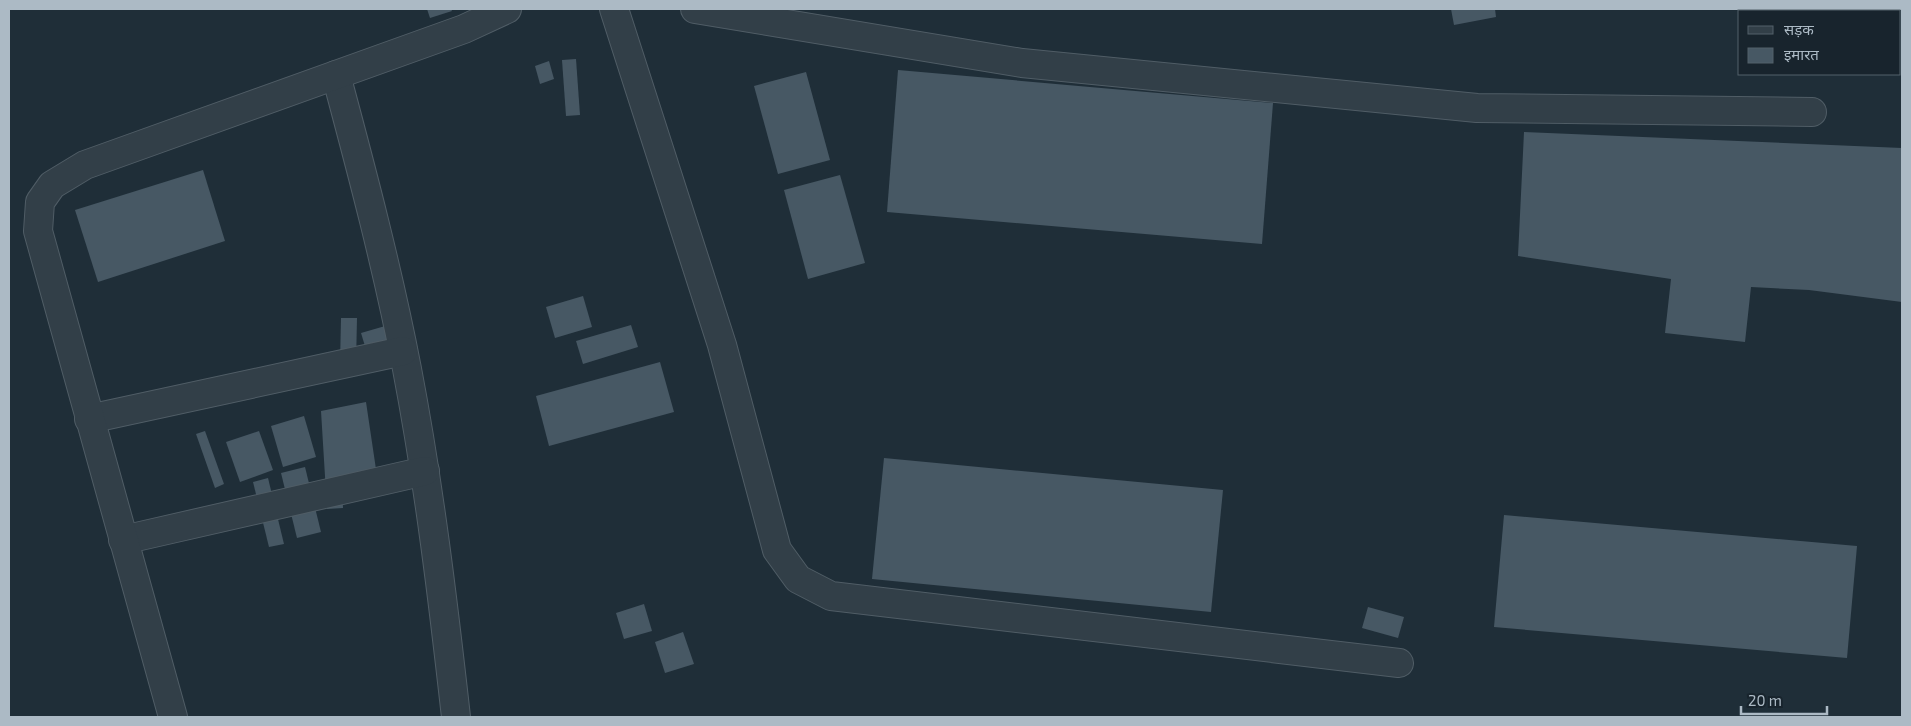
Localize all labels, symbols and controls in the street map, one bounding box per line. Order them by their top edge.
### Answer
legend [1738,10,1901,75]
text: सड़क [1784,20,1814,38]
text: इमारत [1784,45,1819,63]
scale bar [1741,684,1827,716]
text: 20 m [1748,691,1782,709]

